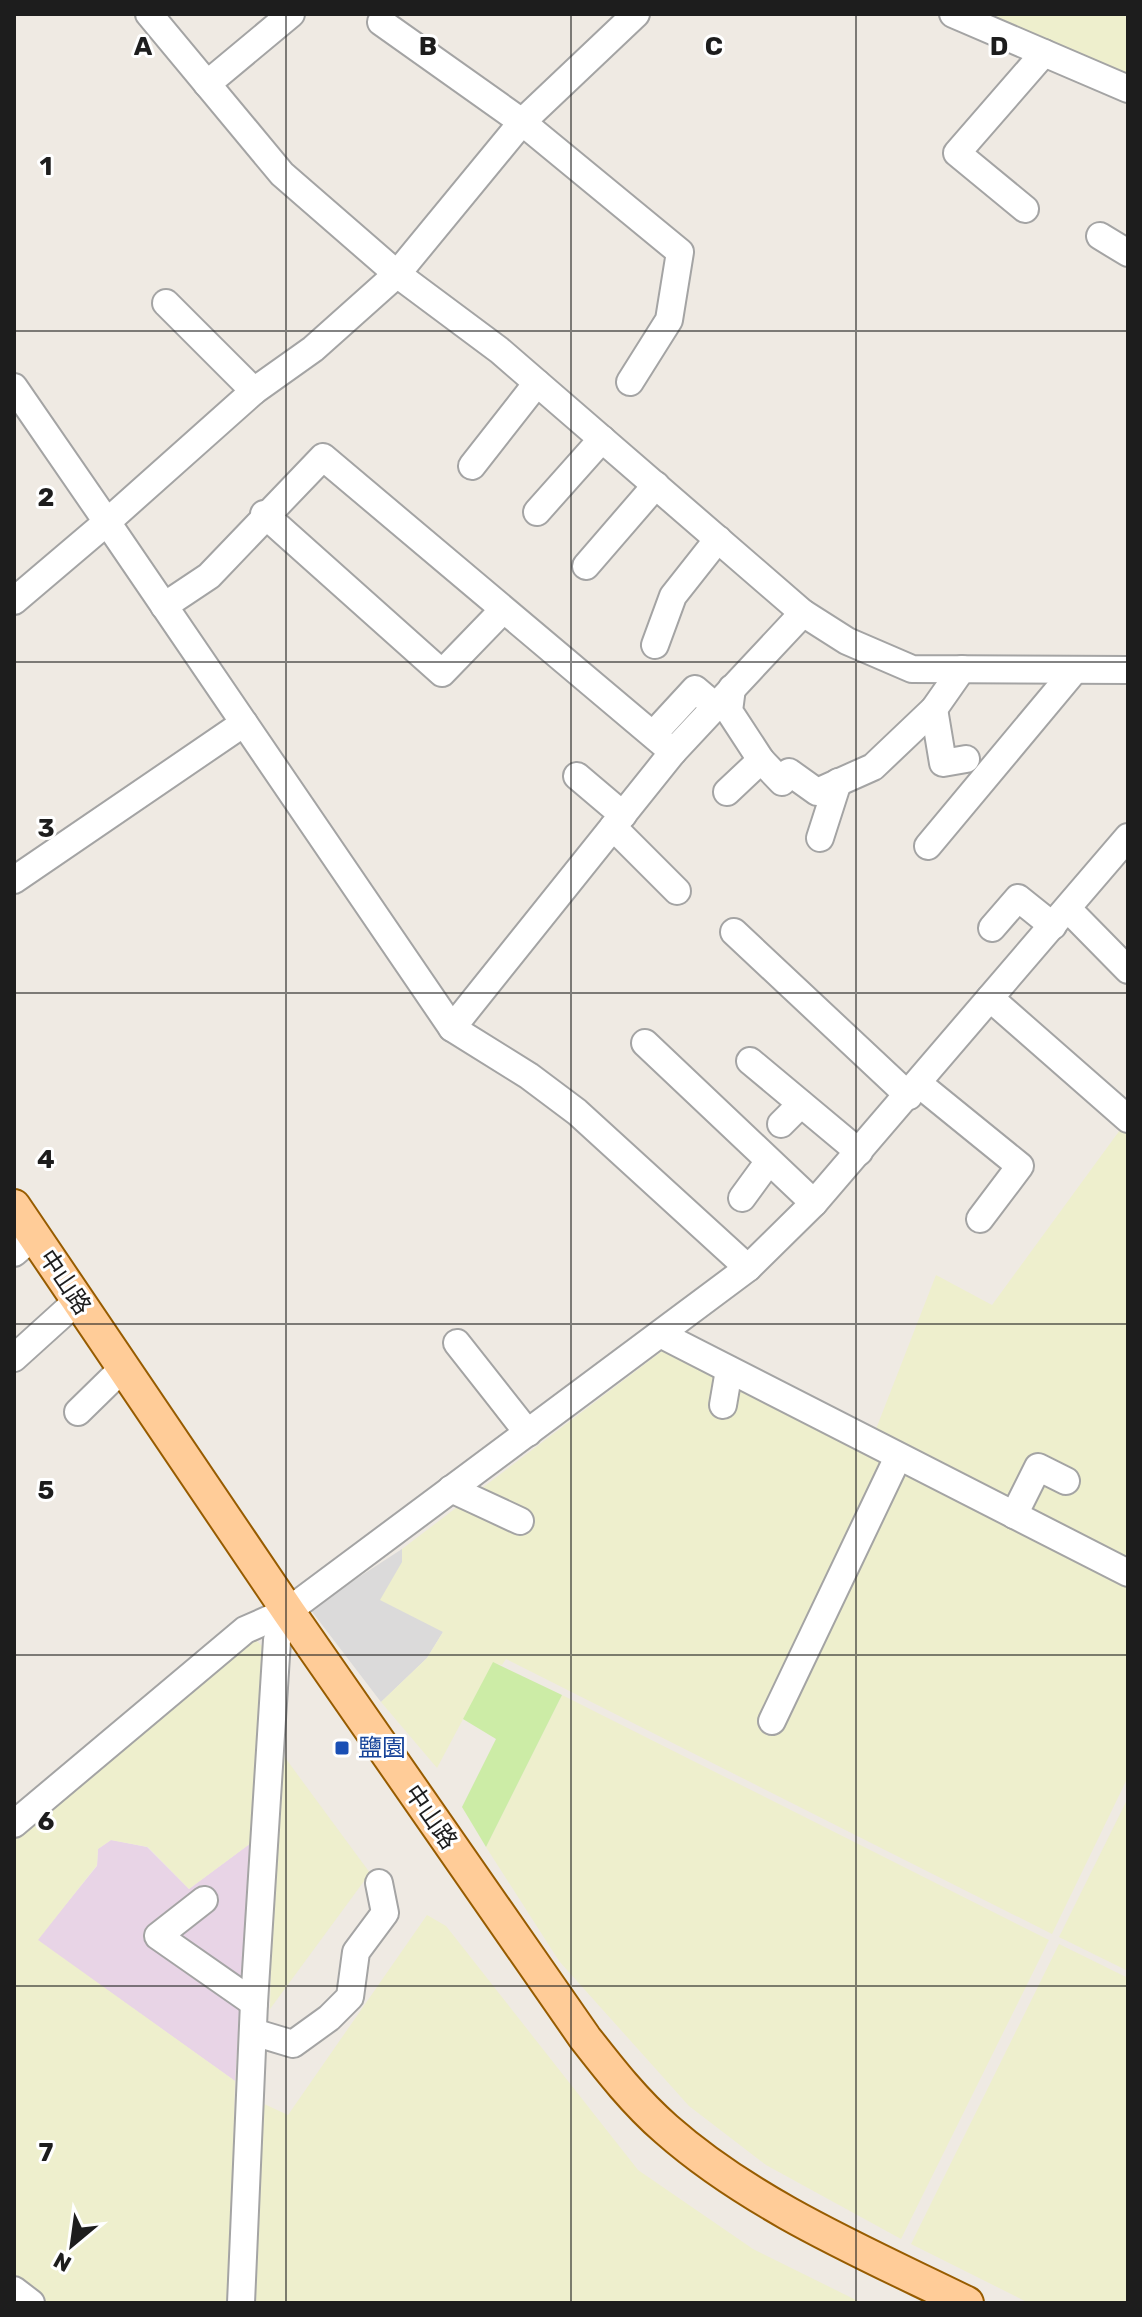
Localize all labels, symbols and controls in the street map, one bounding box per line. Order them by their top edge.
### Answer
text: A [134,31,153,62]
text: B [419,31,437,62]
text: C [705,31,723,62]
text: D [990,31,1008,62]
text: 1 [40,151,52,182]
text: 2 [38,482,54,513]
text: 3 [37,813,55,844]
text: 4 [37,1144,55,1175]
street label: 中山路 [33,1244,97,1320]
text: 5 [38,1475,54,1506]
place label: 鹽園 [358,1734,406,1762]
marker: 鹽園 [333,1739,351,1757]
street label: 中山路 [399,1779,463,1855]
text: 6 [38,1806,55,1837]
text: 7 [39,2137,54,2168]
north arrow [32,2205,112,2285]
text: N [49,2246,76,2278]

